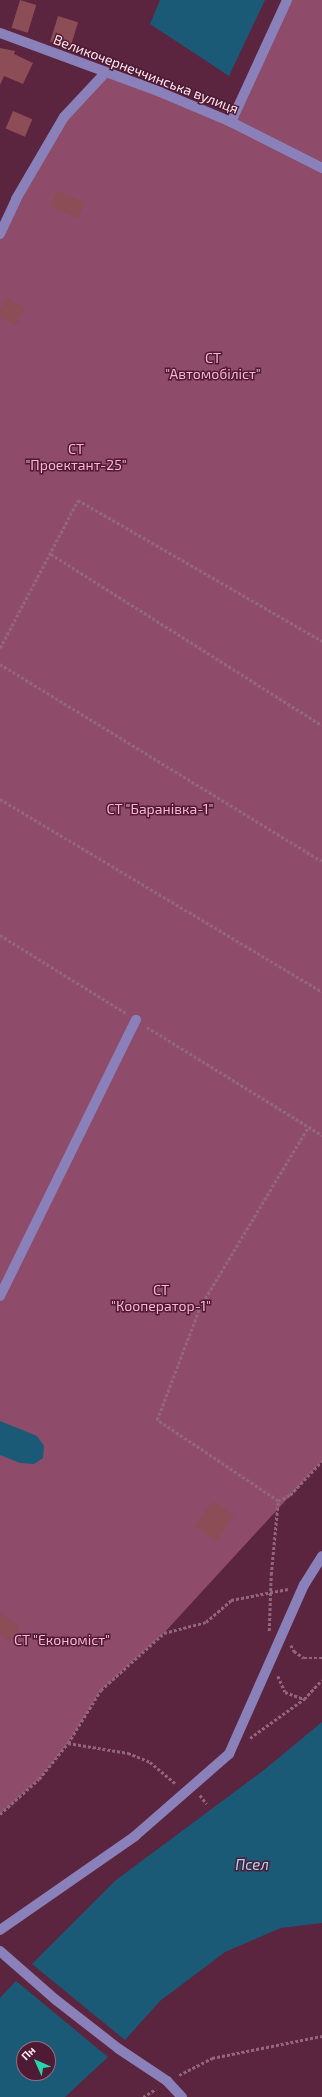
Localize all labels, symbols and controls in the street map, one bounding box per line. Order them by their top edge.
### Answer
street label: Великочернеччинська вулиця [51,31,241,117]
park label: СТ "Автомобіліст" [165,350,261,382]
park label: СТ "Проектант-25" [25,441,127,474]
park label: СТ "Баранівка-1" [106,801,214,817]
park label: СТ "Кооператор-1" [111,1282,211,1314]
park label: СТ "Економіст" [14,1632,110,1648]
water label: Псел [235,1856,269,1874]
north arrow [16,2041,56,2081]
text: Пн [18,2043,38,2063]

